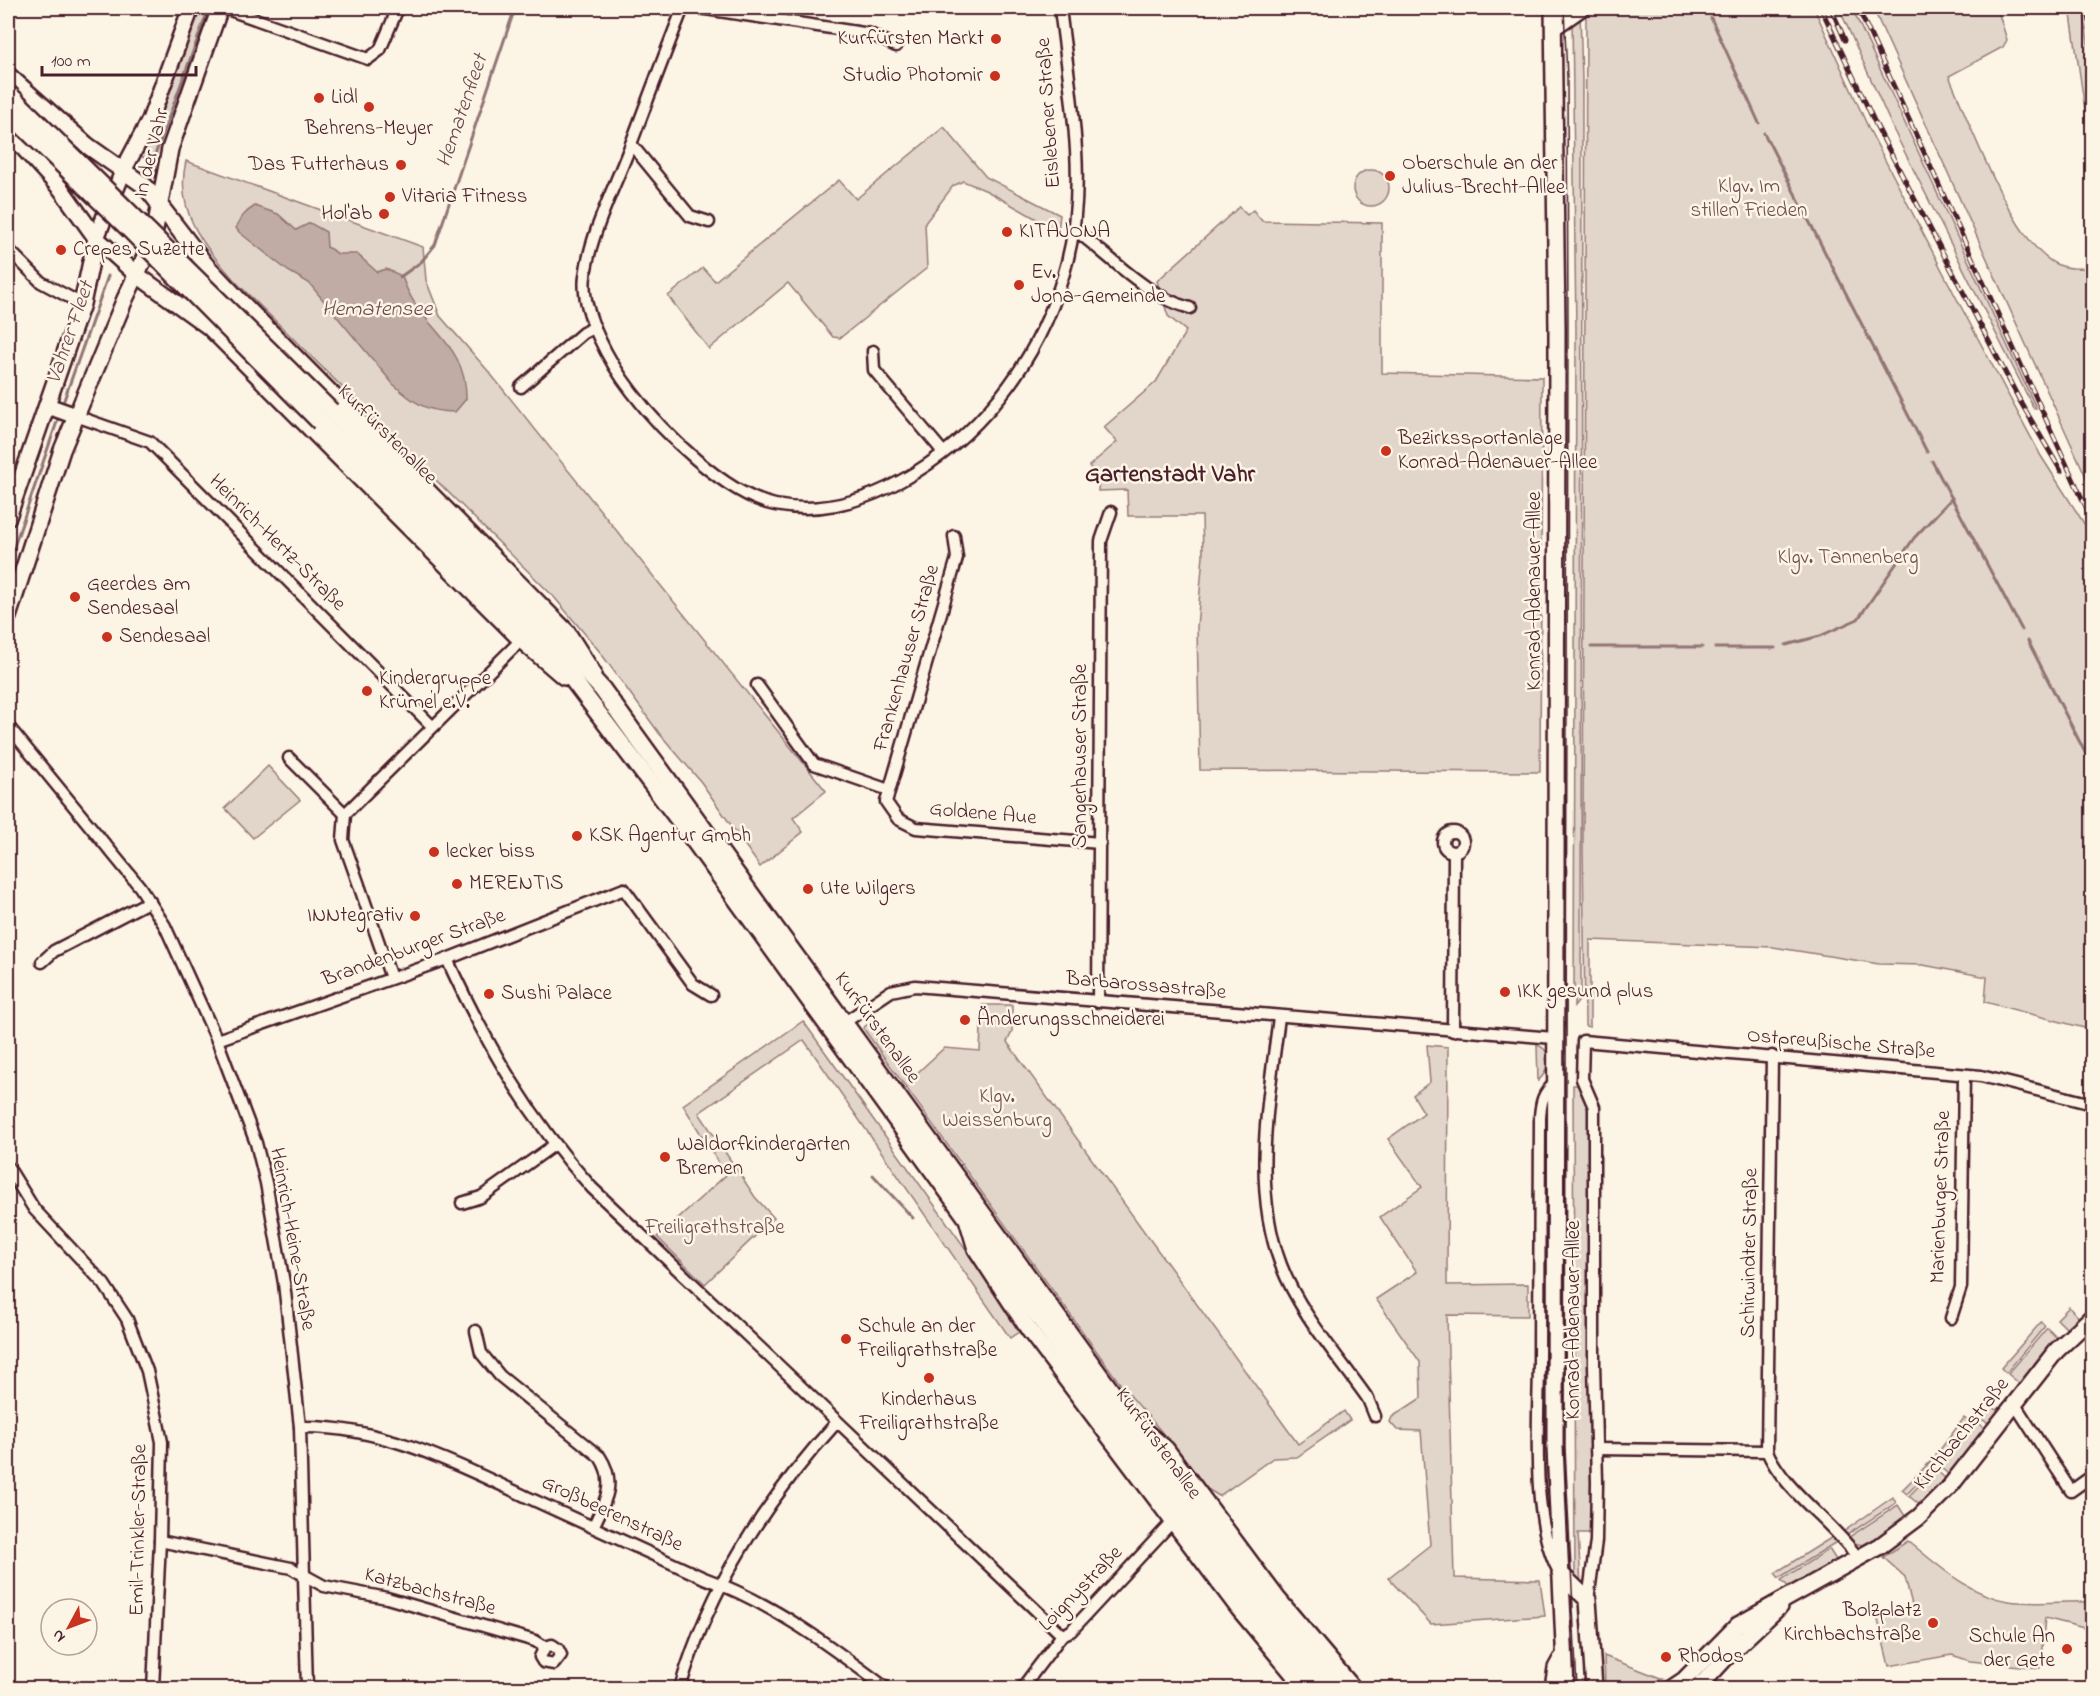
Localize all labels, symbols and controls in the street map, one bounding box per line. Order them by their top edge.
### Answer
place label: Kurfürsten Markt [838,24,984,54]
marker: Kurfürsten Markt [989,32,1003,46]
street label: Eislebener Straße [1029,36,1069,189]
scale bar [42,39,196,77]
water label: Hematenfleet [429,48,498,172]
text: 100 m [51,49,91,75]
place label: Studio Photomir [842,61,983,91]
marker: Studio Photomir [988,69,1002,83]
place label: Lidl [331,83,358,113]
marker: Lidl [312,91,326,105]
marker: Behrens-Meyer [362,100,376,114]
street label: In der Vahr [126,105,178,201]
place label: Behrens-Meyer [304,114,434,146]
place label: Oberschule an der Julius-Brecht-Allee [1402,149,1566,203]
place label: Das Futterhaus [247,150,389,180]
marker: Das Futterhaus [394,158,408,172]
marker: Oberschule an der Julius-Brecht-Allee [1383,169,1397,183]
park label: Klgv. Im stillen Frieden [1691,172,1807,226]
place label: Vitaria Fitness [401,182,528,212]
marker: Vitaria Fitness [383,190,397,204]
place label: Hol'ab [321,199,372,229]
marker: Hol'ab [377,207,391,221]
place label: KITAJONA [1019,217,1110,247]
marker: KITAJONA [1000,225,1014,239]
place label: Crepes Suzette [73,235,205,265]
marker: Crepes Suzette [54,243,68,257]
place label: Ev. Jona-Gemeinde [1031,258,1166,312]
water label: Vahrer Fleet [38,275,104,389]
marker: Ev. Jona-Gemeinde [1012,278,1026,292]
water label: Hematensee [322,294,433,326]
street label: Kurfürstenallee [330,378,445,493]
place label: Bezirkssportanlage Konrad-Adenauer-Allee [1397,424,1598,478]
marker: Bezirkssportanlage Konrad-Adenauer-Allee [1379,444,1393,458]
district label: Gartenstadt Vahr [1085,458,1256,493]
street label: Heinrich-Hertz-Straße [201,467,353,619]
street label: Konrad-Adenauer-Allee [1520,491,1550,691]
park label: Klgv. Tannenberg [1777,543,1919,575]
street label: Frankenhauser Straße [866,561,948,756]
place label: Geerdes am Sendesaal [87,570,190,624]
marker: Geerdes am Sendesaal [68,590,82,604]
place label: Sendesaal [119,622,210,652]
marker: Sendesaal [100,630,114,644]
street label: Sangerhauser Straße [1066,663,1098,848]
place label: Kindergruppe Krümel e.V. [379,664,492,718]
marker: Kindergruppe Krümel e.V. [360,684,374,698]
street label: Goldene Aue [928,794,1038,834]
place label: KSK Agentur Gmbh [589,821,751,853]
marker: KSK Agentur Gmbh [570,829,584,843]
place label: lecker biss [446,837,535,867]
marker: lecker biss [427,845,441,859]
place label: MERENTIS [469,869,563,899]
place label: Ute Wilgers [820,874,916,906]
marker: MERENTIS [450,877,464,891]
marker: Ute Wilgers [801,882,815,896]
place label: INNtegrativ [307,901,404,933]
street label: Brandenburger Straße [317,901,511,997]
marker: INNtegrativ [408,909,422,923]
street label: Barbarossastraße [1064,964,1228,1008]
street label: Kurfürstenallee [826,966,928,1091]
place label: IKK gesund plus [1517,977,1653,1009]
place label: Sushi Palace [501,979,613,1009]
marker: IKK gesund plus [1498,985,1512,999]
marker: Sushi Palace [482,987,496,1001]
place label: Änderungsschneiderei [977,1005,1165,1037]
marker: Änderungsschneiderei [958,1013,972,1027]
street label: Ostpreußische Straße [1746,1021,1937,1067]
park label: Klgv. Weissenburg [942,1082,1052,1138]
street label: Marienburger Straße [1923,1109,1961,1284]
place label: Waldorfkindergarten Bremen [676,1130,850,1184]
street label: Heinrich-Heine-Straße [261,1145,323,1333]
marker: Waldorfkindergarten Bremen [658,1150,672,1164]
street label: Schirwindter Straße [1734,1167,1766,1338]
park label: Freiligrathstraße [644,1213,785,1245]
street label: Konrad-Adenauer-Allee [1559,1220,1589,1420]
place label: Schule an der Freiligrathstraße [857,1312,998,1368]
marker: Schule an der Freiligrathstraße [839,1332,853,1346]
marker: Kinderhaus Freiligrathstraße [922,1371,936,1385]
street label: Kirchbachstraße [1907,1371,2017,1497]
street label: Kurfürstenallee [1107,1382,1209,1507]
place label: Kinderhaus Freiligrathstraße [858,1385,999,1441]
street label: Emil-Trinkler-Straße [122,1443,156,1616]
street label: Großbeerenstraße [536,1468,688,1560]
street label: Loignystraße [1032,1539,1132,1640]
street label: Katzbachstraße [361,1560,500,1624]
place label: Bolzplatz Kirchbachstraße [1784,1596,1922,1650]
north arrow [39,1597,99,1657]
marker: Bolzplatz Kirchbachstraße [1926,1616,1940,1630]
place label: Schule An der Gete [1969,1622,2056,1676]
text: N [46,1623,72,1647]
place label: Rhodos [1678,1642,1744,1672]
marker: Schule An der Gete [2060,1642,2074,1656]
marker: Rhodos [1659,1650,1673,1664]

